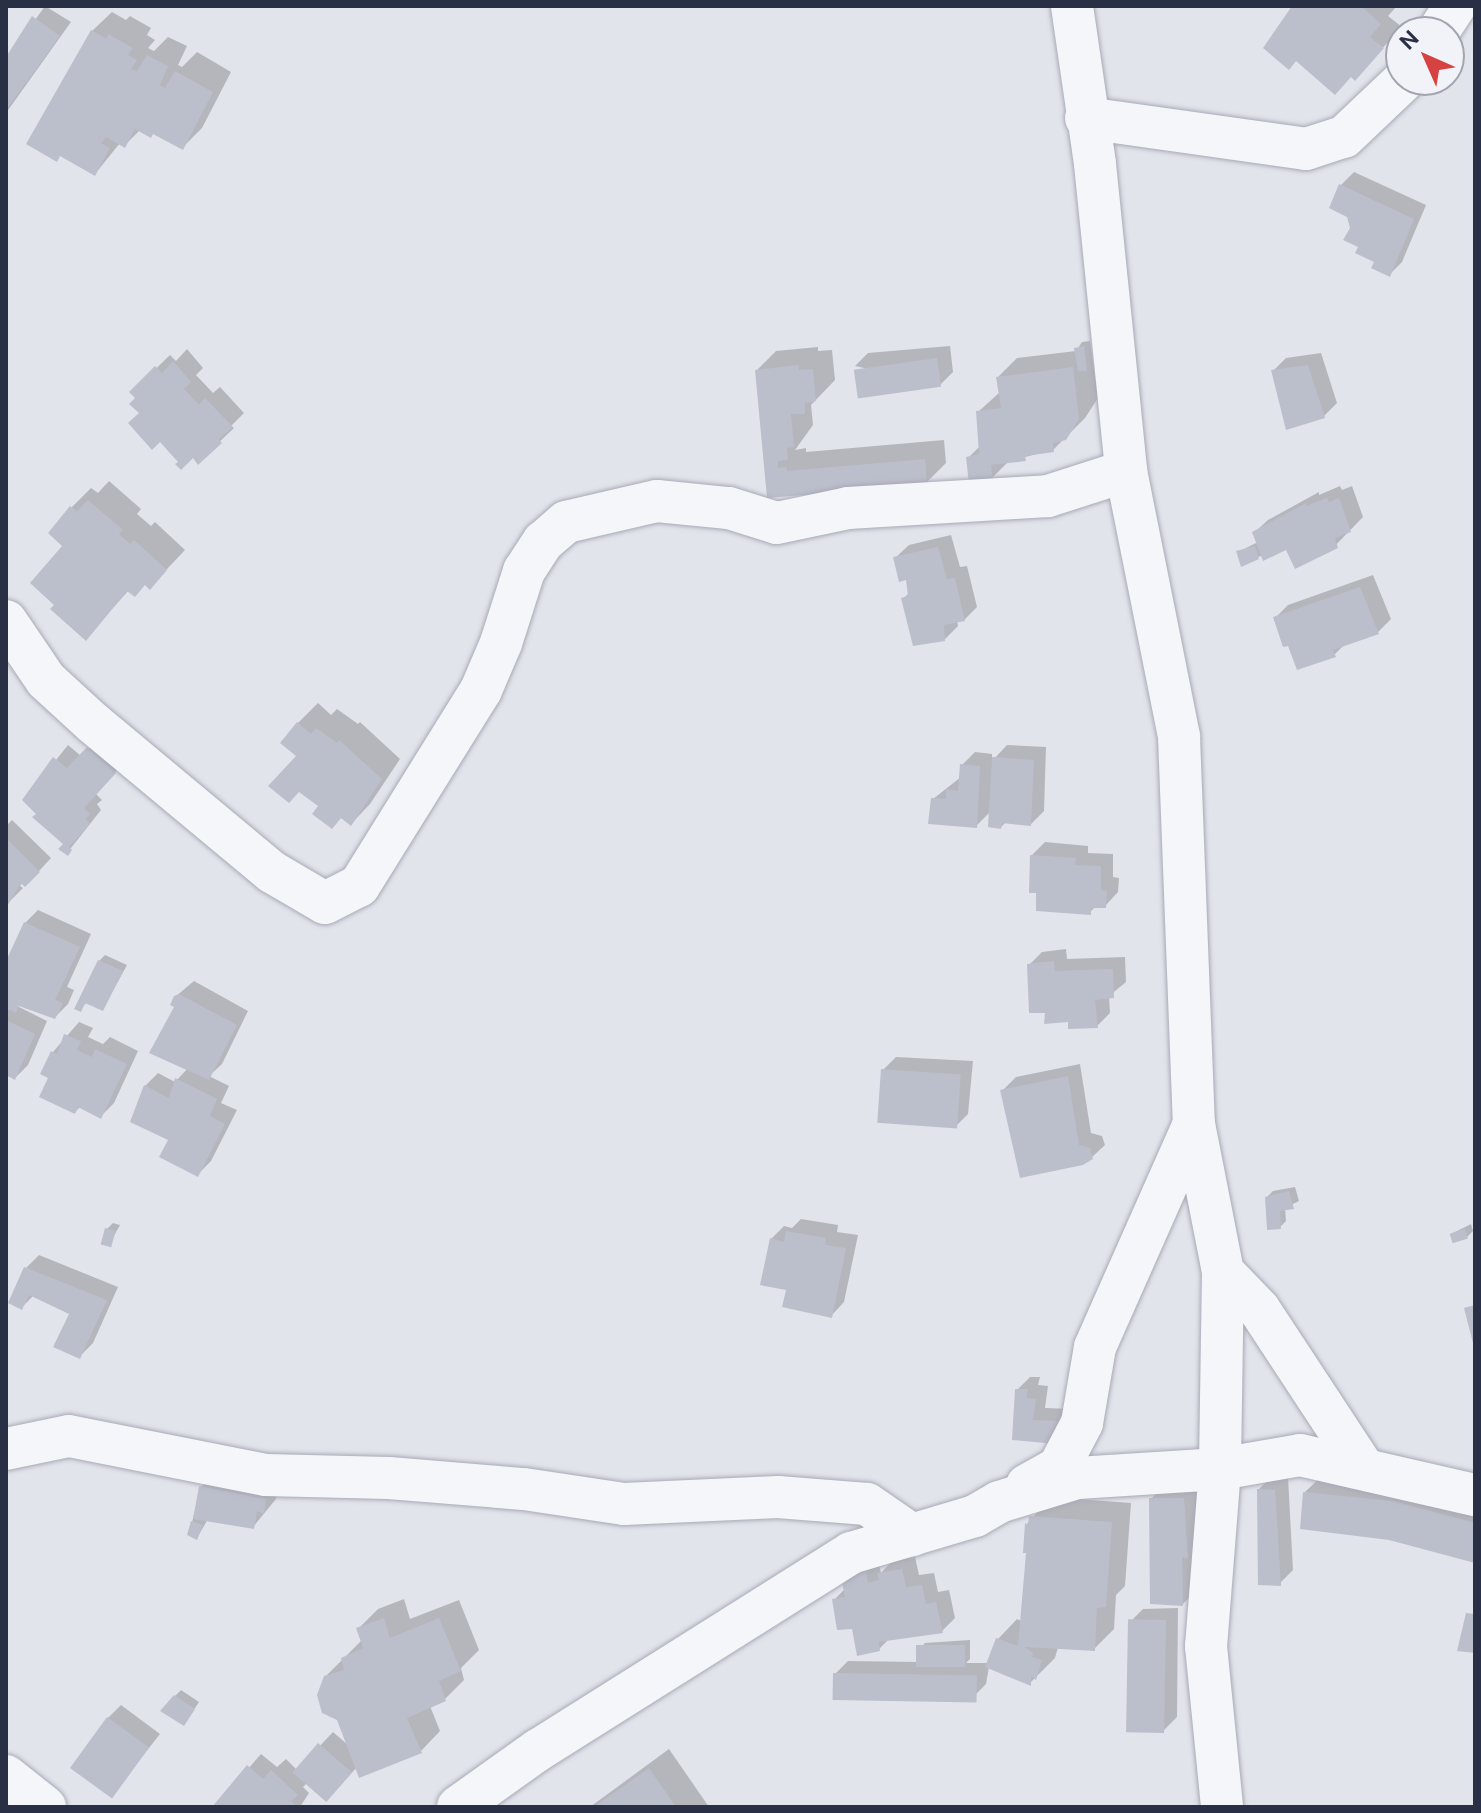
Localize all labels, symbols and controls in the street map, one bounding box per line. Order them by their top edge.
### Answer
north arrow [1385,16,1465,96]
text: N [1393,24,1425,56]

